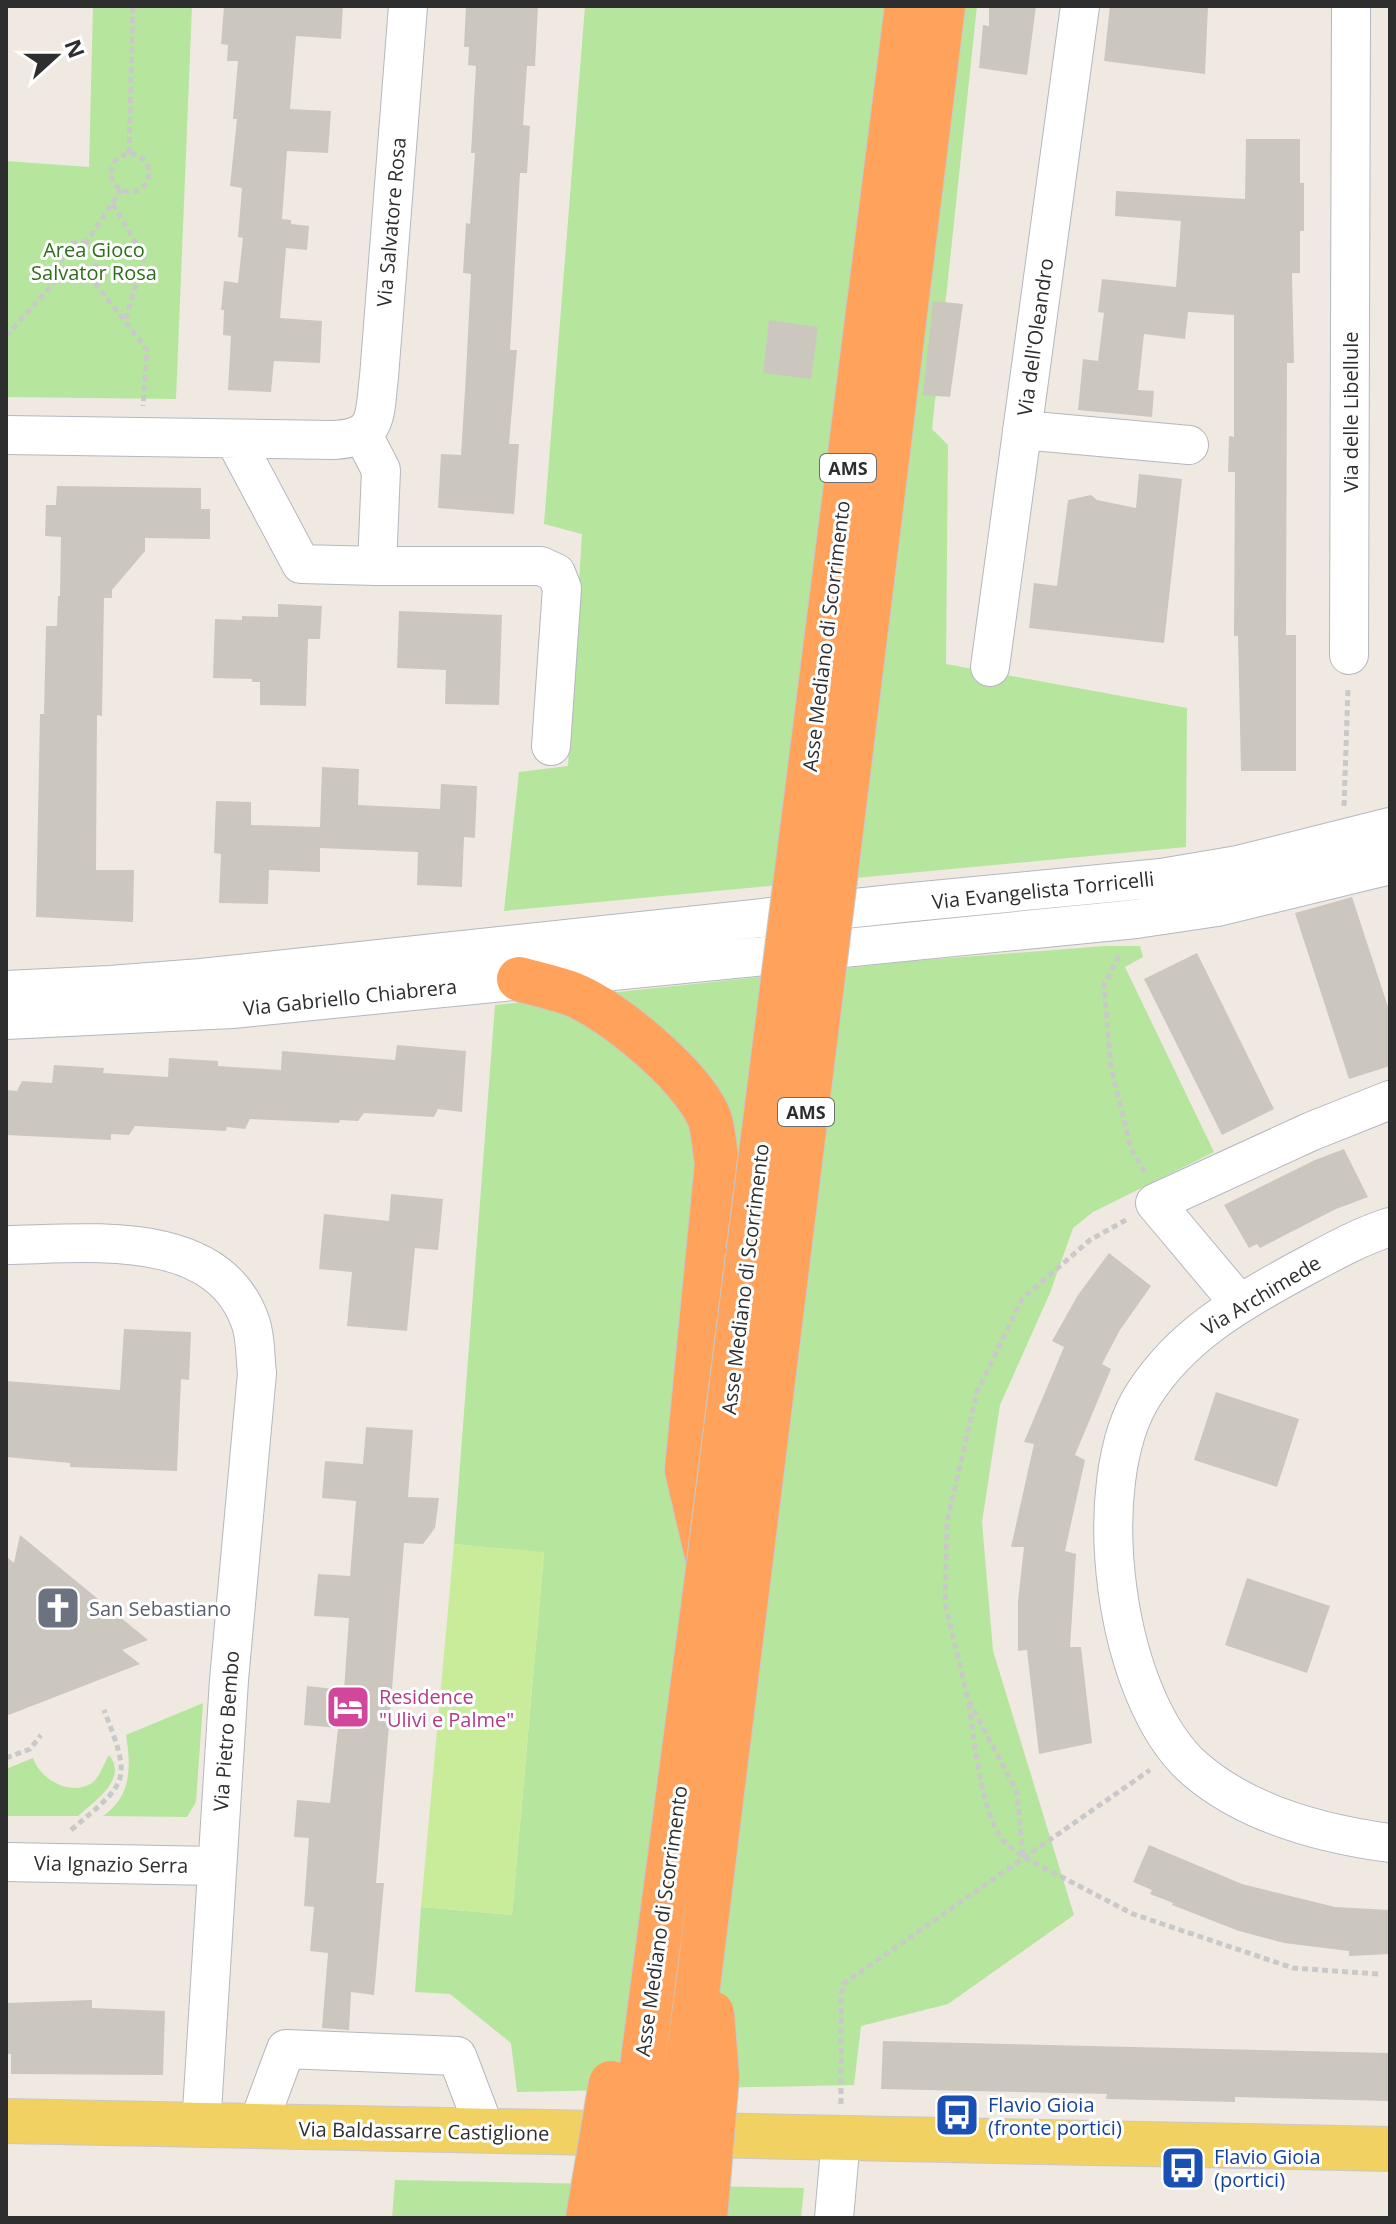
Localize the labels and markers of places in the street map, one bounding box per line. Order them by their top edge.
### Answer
church icon: San Sebastiano [34,1584,82,1632]
place label: San Sebastiano [89,1595,231,1622]
hotel icon: Residence "Ulivi e Palme" [324,1683,372,1731]
place label: Residence "Ulivi e Palme" [379,1683,514,1733]
bus stop icon: Flavio Gioia (fronte portici) [933,2091,981,2139]
place label: Flavio Gioia (fronte portici) [988,2091,1122,2141]
place label: Flavio Gioia (portici) [1214,2143,1321,2193]
bus stop icon: Flavio Gioia (portici) [1159,2144,1207,2192]

